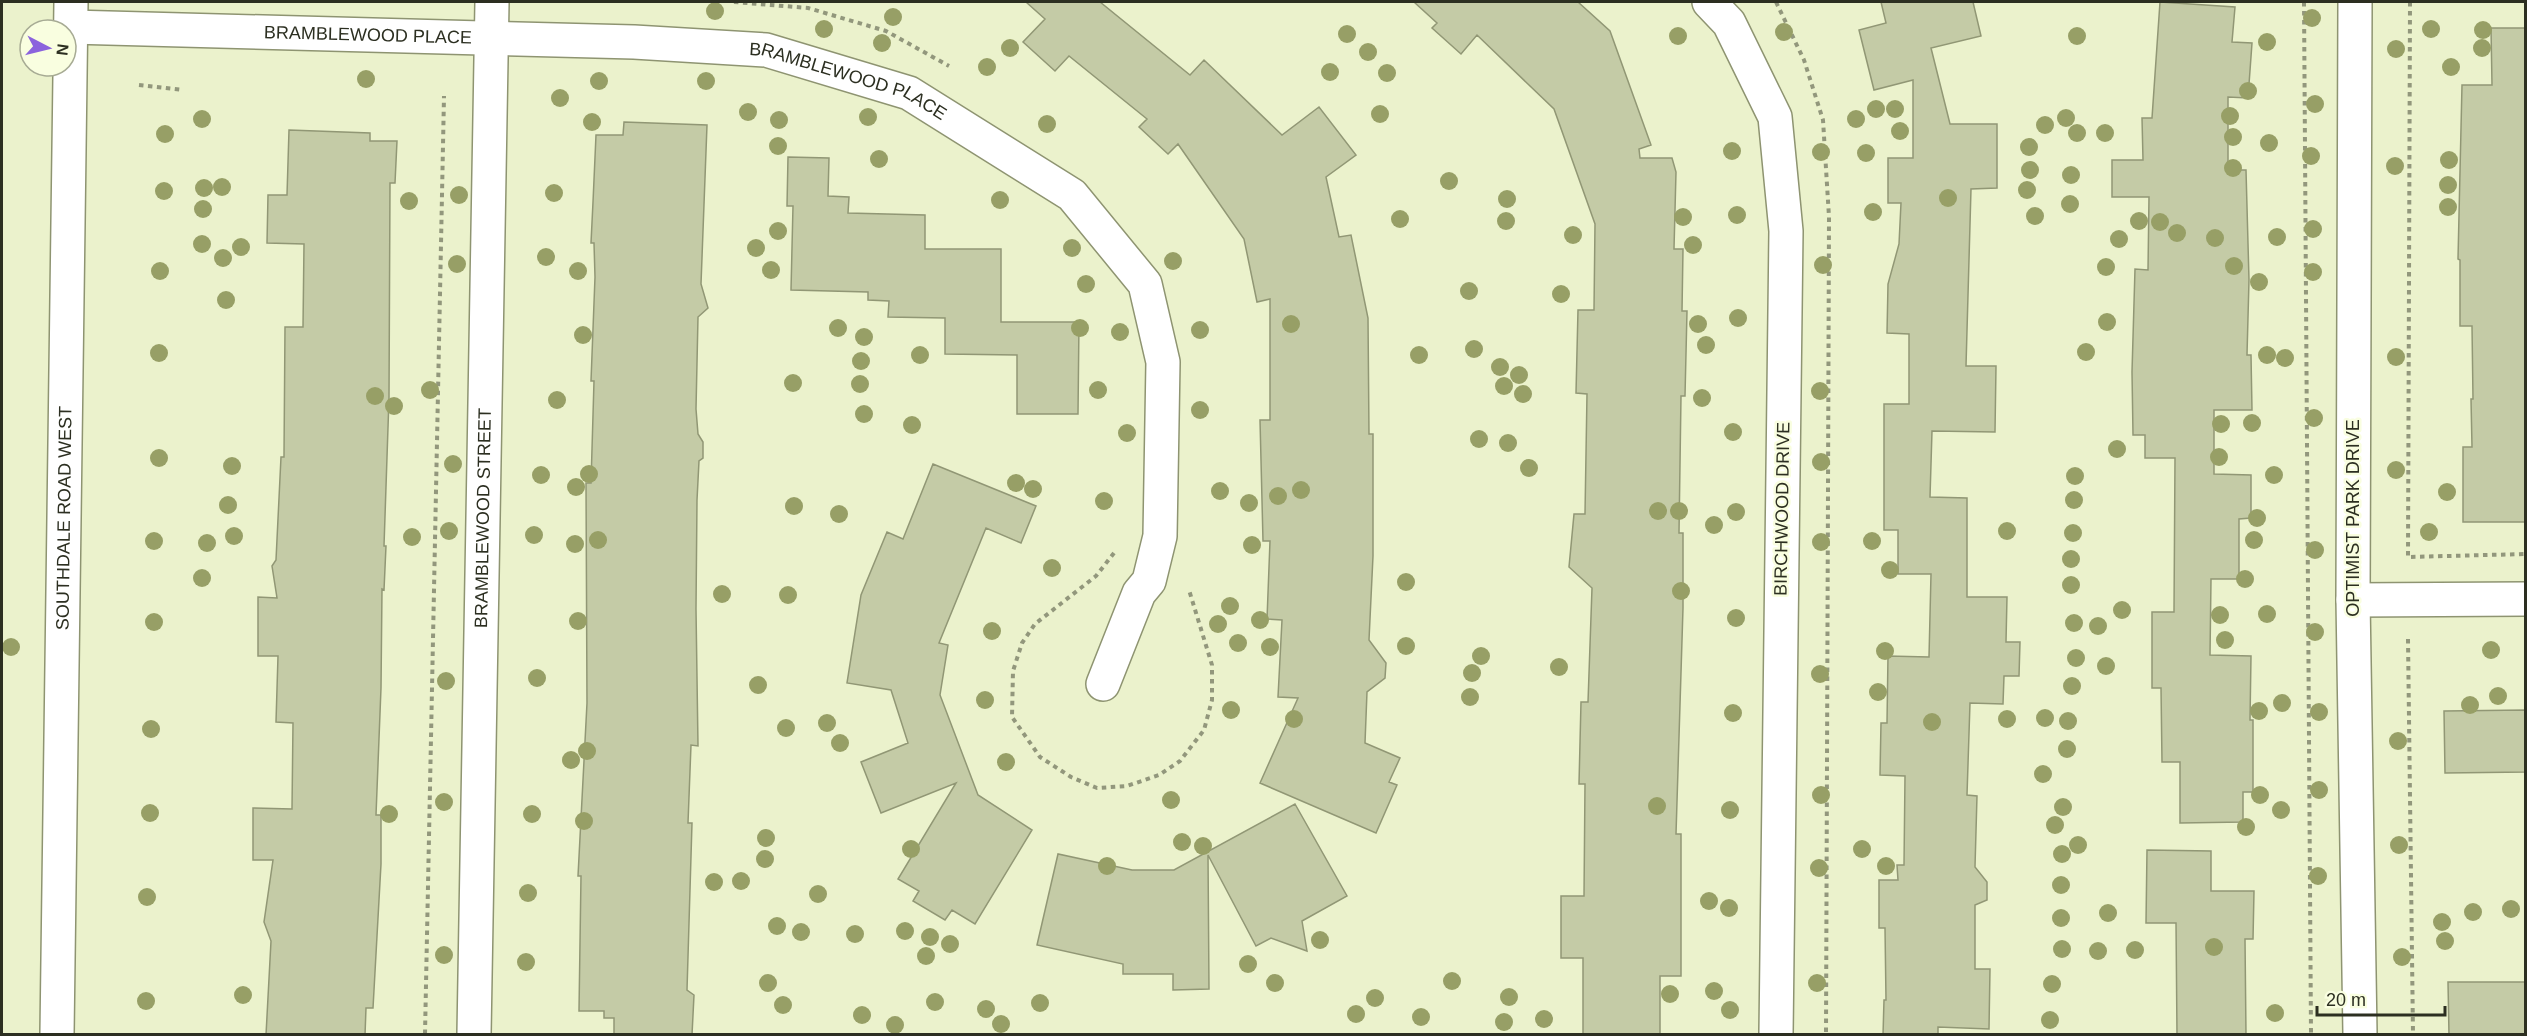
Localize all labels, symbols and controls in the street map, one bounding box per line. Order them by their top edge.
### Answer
north arrow [18,18,78,78]
street label: BRAMBLEWOOD PLACE [264,22,472,48]
street label: BRAMBLEWOOD PLACE [749,39,950,124]
text: N [53,43,72,57]
street label: SOUTHDALE ROAD WEST [52,406,76,630]
street label: BRAMBLEWOOD STREET [471,408,495,628]
street label: OPTIMIST PARK DRIVE [2343,419,2363,617]
street label: BIRCHWOOD DRIVE [1770,422,1794,596]
scale bar [2317,979,2444,1017]
text: 20 m [2326,990,2366,1010]

